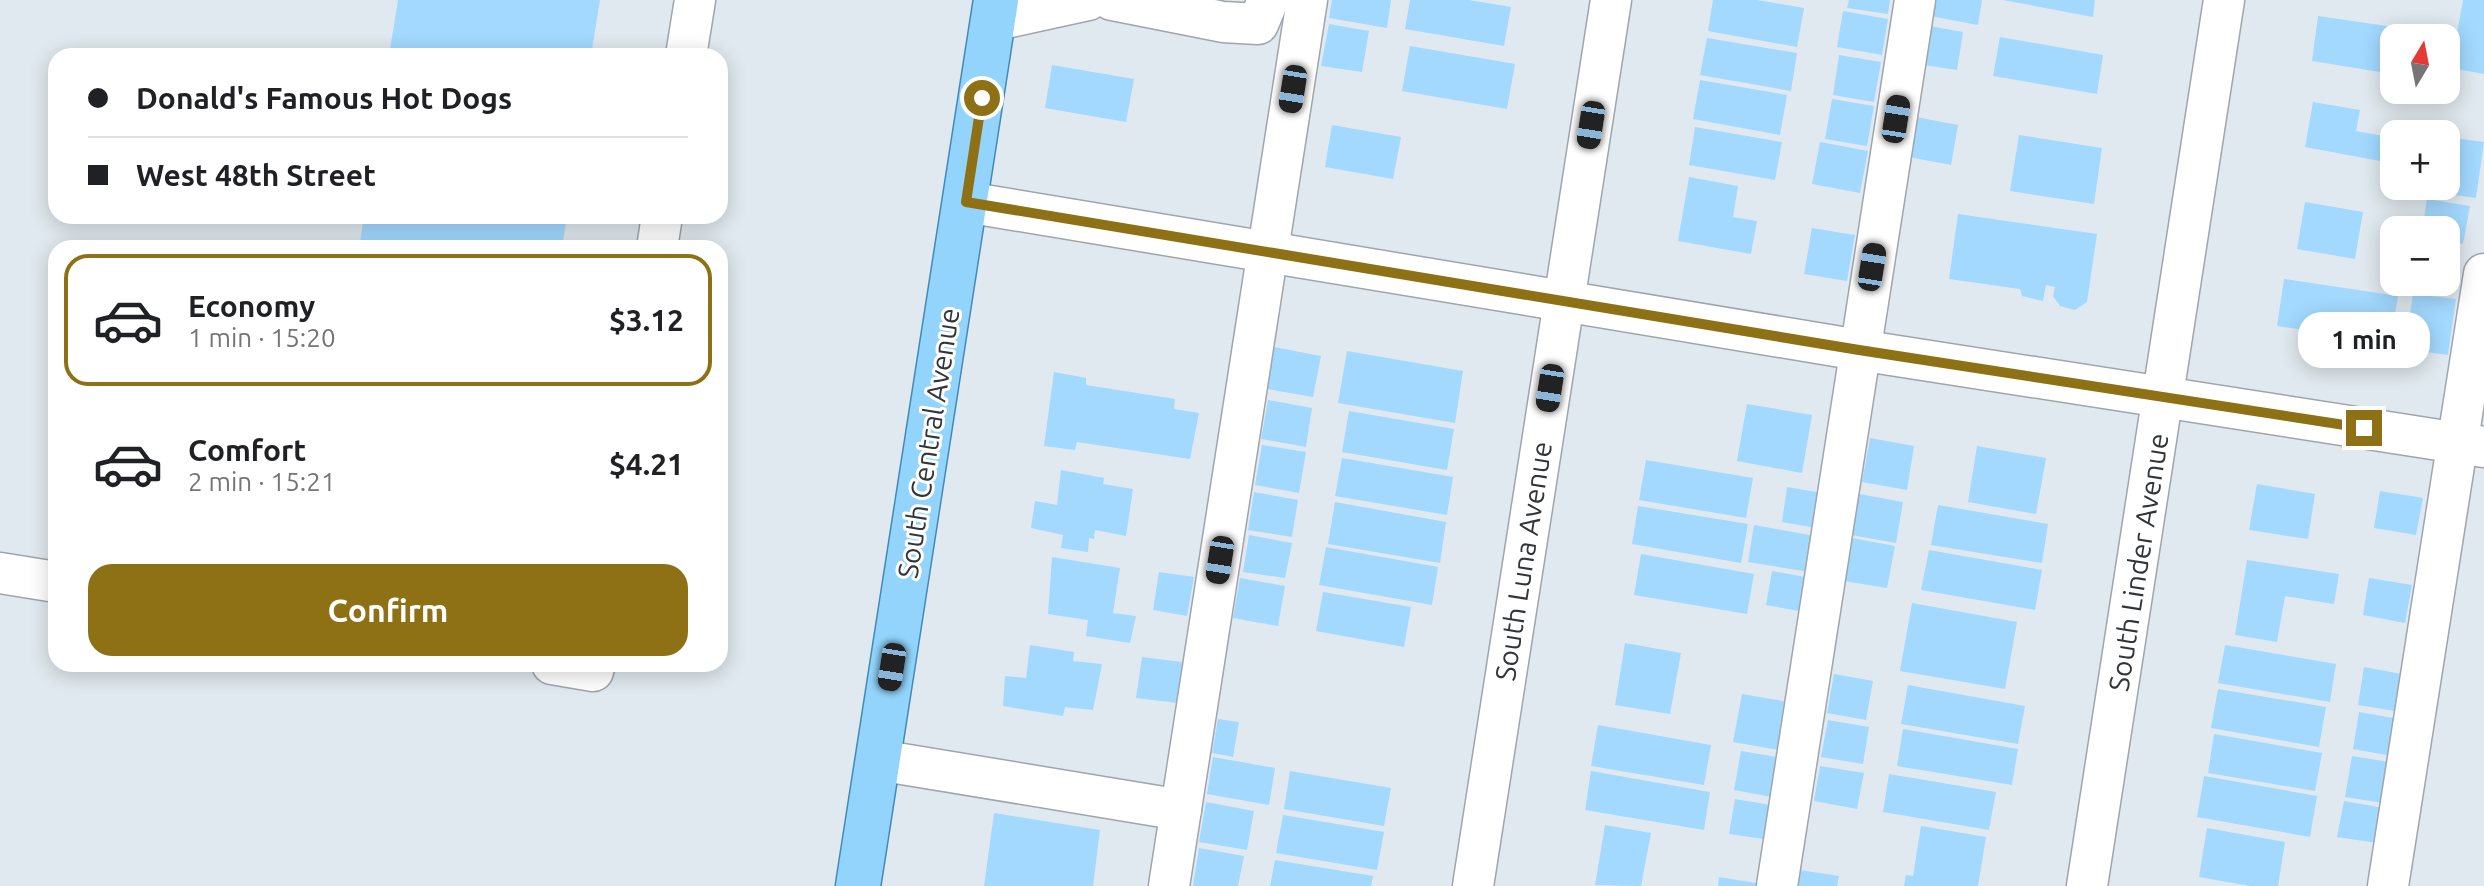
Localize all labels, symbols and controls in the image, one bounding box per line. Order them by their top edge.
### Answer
north arrow [2380,24,2460,104]
map controls [2380,24,2460,296]
car [1277,63,1309,115]
route start [964,80,1000,116]
text: Donald's Famous Hot Dogs [136,81,512,115]
car [1880,93,1912,145]
car [1575,99,1607,151]
button: + [2380,120,2460,200]
text: West 48th Street [136,158,376,192]
button: − [2380,216,2460,296]
car [1856,241,1888,293]
icon: car [92,284,164,356]
text: Economy [188,289,315,323]
text: $3.12 [609,303,684,337]
street label: South Central Avenue [891,306,965,580]
callout: 1 min [2298,312,2430,368]
text: 1 min · 15:20 [188,323,336,352]
text: 1 min [2331,325,2397,354]
car [1534,362,1566,414]
route end [2346,410,2382,446]
icon: car [92,428,164,500]
street label: South Linder Avenue [2102,431,2174,693]
text: Comfort [188,433,306,467]
street label: South Luna Avenue [1489,439,1557,683]
text: $4.21 [609,447,684,481]
text: 2 min · 15:21 [188,467,336,496]
car [1204,534,1236,586]
button: Confirm [88,564,688,656]
car [876,641,908,693]

